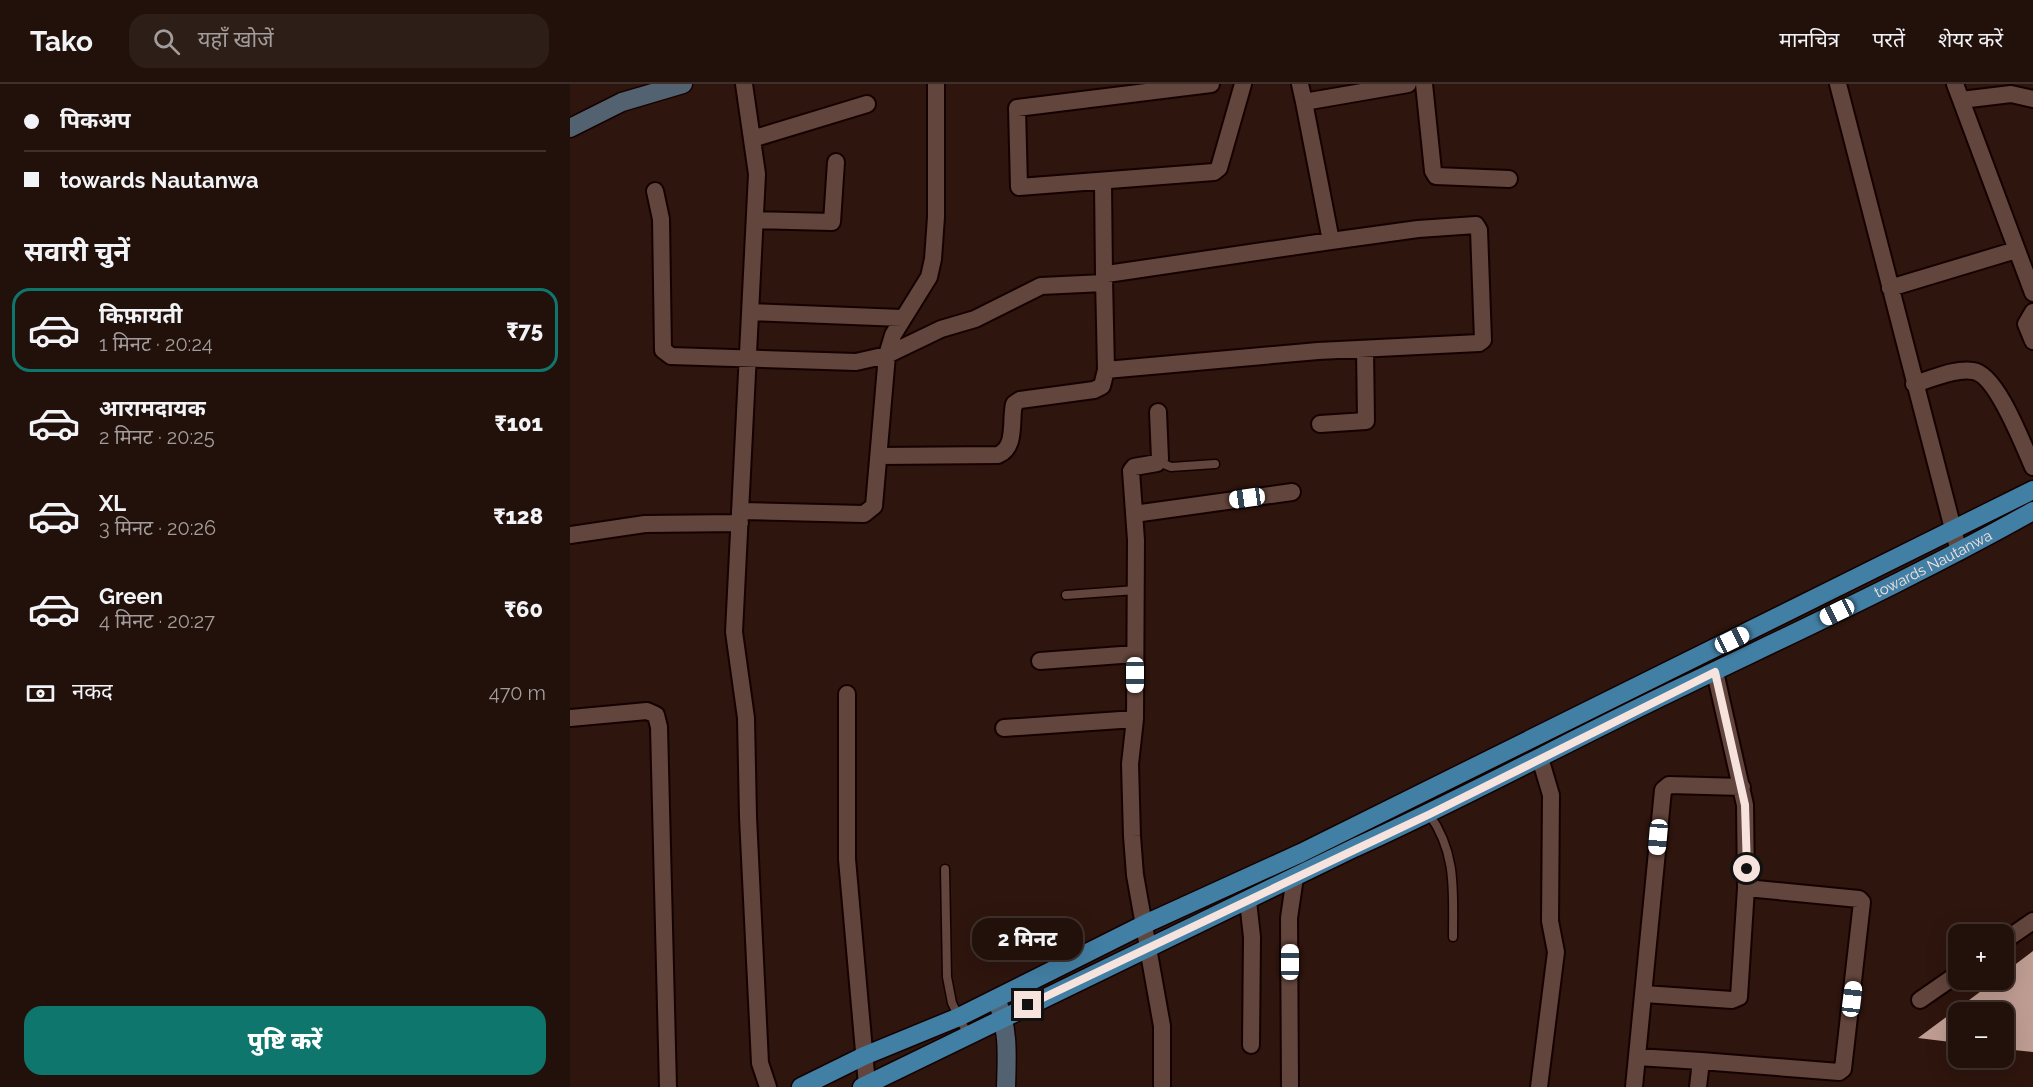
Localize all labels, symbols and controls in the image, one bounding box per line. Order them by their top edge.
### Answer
search box [129,14,549,68]
text: Tako [30,25,93,58]
icon: search [150,25,183,58]
text: यहाँ खोजें [198,26,274,52]
text: मानचित्र [1779,27,1839,52]
text: परतें [1872,27,1905,52]
text: शेयर करें [1938,27,2003,52]
text: पिकअप [60,107,131,133]
text: towards Nautanwa [60,167,259,193]
text: सवारी चुनें [24,236,130,267]
text: किफ़ायती [99,302,183,328]
icon: car [27,303,81,357]
text: ₹75 [506,317,543,343]
text: 1 मिनट · 20:24 [99,332,213,356]
text: आरामदायक [99,395,206,421]
icon: car [27,396,81,450]
text: ₹101 [494,410,543,436]
text: 2 मिनट · 20:25 [99,425,215,449]
car [1228,487,1266,509]
icon: car [27,489,81,543]
text: XL [99,490,126,516]
text: ₹128 [493,503,543,529]
text: 3 मिनट · 20:26 [99,516,216,540]
street label: towards Nautanwa [1871,526,1995,602]
icon: car [27,582,81,636]
text: Green [99,583,163,609]
text: ₹60 [504,596,543,622]
car [1817,596,1857,628]
text: 4 मिनट · 20:27 [99,609,215,633]
car [1712,624,1752,656]
car [1126,657,1144,693]
icon: cash [24,677,57,710]
text: नकद [72,678,113,704]
text: 470 m [489,681,546,705]
car [1647,818,1669,856]
route start [1733,855,1760,882]
callout: 2 मिनट [972,918,1084,960]
map controls [1948,924,2014,1068]
button: + [1948,924,2014,990]
text: 2 मिनट [998,927,1057,951]
car [1281,944,1299,980]
car [1841,980,1863,1018]
route end [1014,991,1041,1018]
button: − [1948,1002,2014,1068]
button: पुष्टि करें [24,1006,546,1075]

